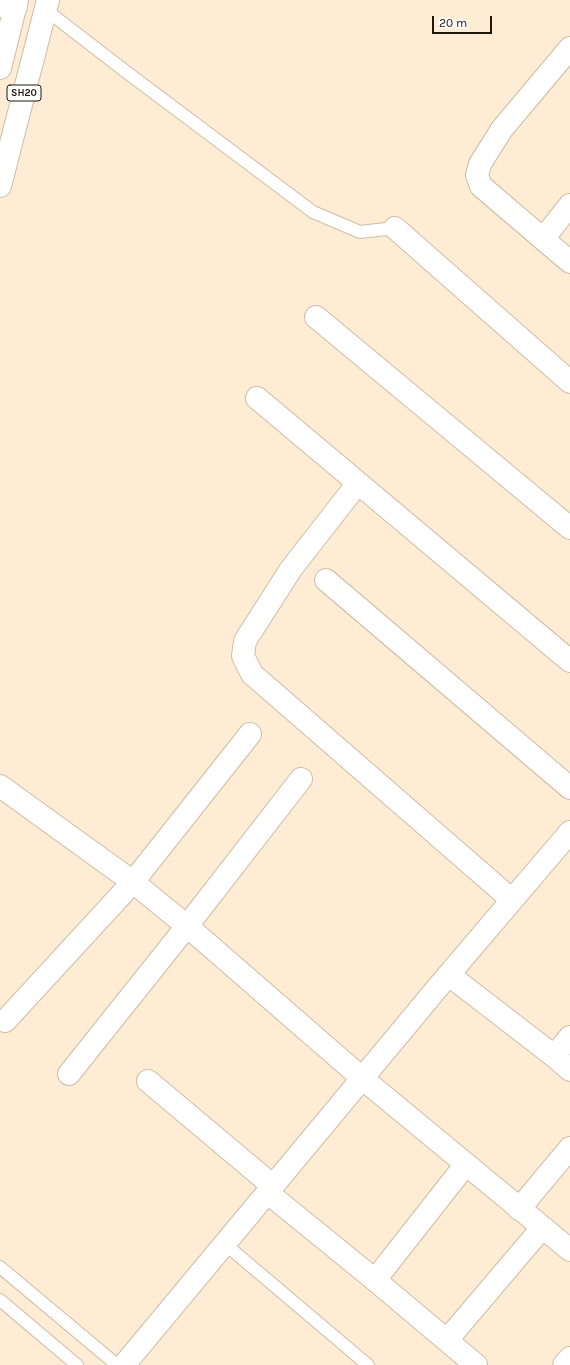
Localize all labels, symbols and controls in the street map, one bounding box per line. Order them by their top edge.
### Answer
scale bar [434,8,494,34]
text: 20 m [439,16,467,30]
road number: SH20 [7,85,41,101]

